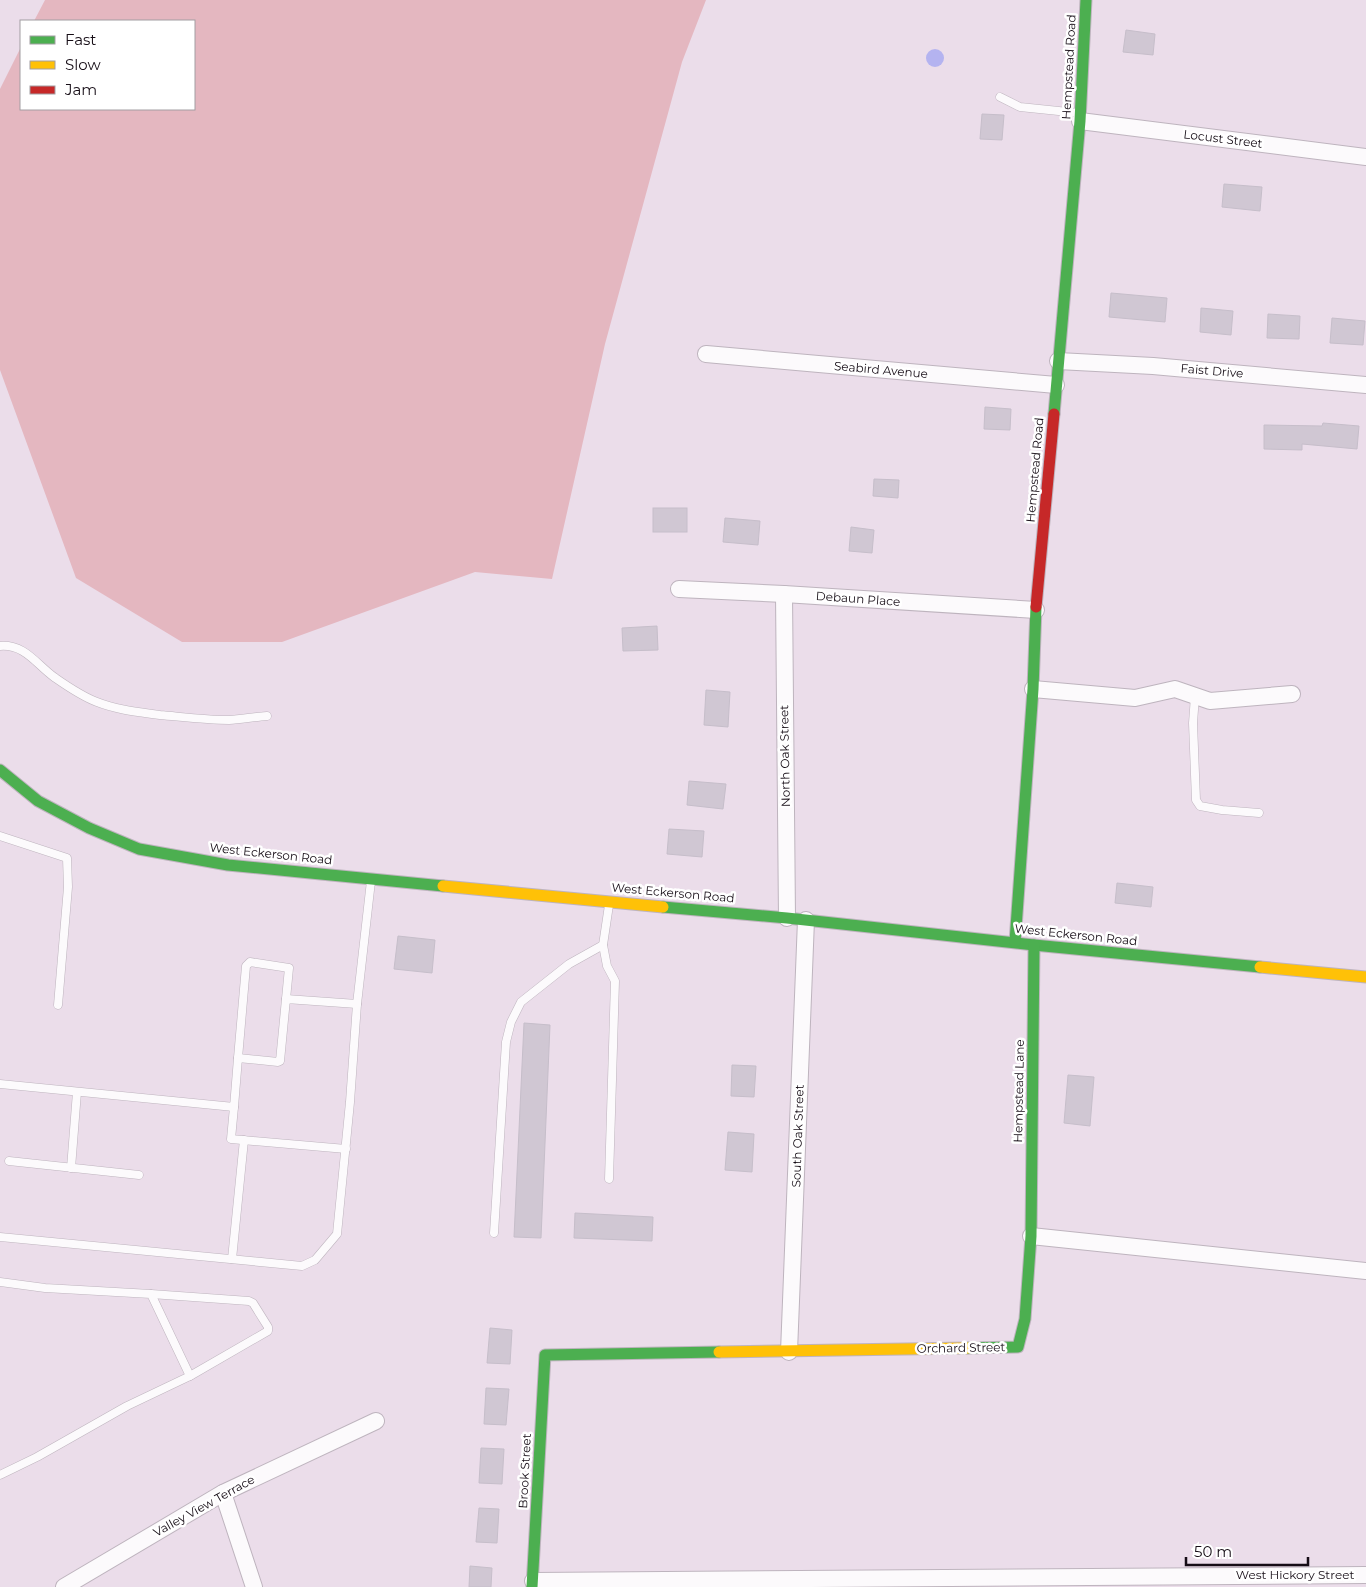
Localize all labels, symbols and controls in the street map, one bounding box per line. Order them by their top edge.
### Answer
street label: Hempstead Road [1058,14,1079,120]
legend [20,20,195,110]
text: Fast [65,30,96,49]
text: Slow [65,55,101,74]
text: Jam [64,80,97,99]
street label: Locust Street [1183,126,1264,151]
street label: Seabird Avenue [834,358,929,381]
street label: Faist Drive [1180,360,1244,381]
street label: Hempstead Road [1022,417,1047,523]
street label: Debaun Place [815,588,901,609]
street label: North Oak Street [776,705,793,807]
street label: West Eckerson Road [209,840,333,867]
street label: West Eckerson Road [611,880,735,905]
street label: West Eckerson Road [1014,921,1138,948]
street label: Hempstead Lane [1010,1039,1027,1143]
street label: South Oak Street [788,1084,807,1188]
street label: Orchard Street [916,1339,1006,1356]
street label: Brook Street [515,1433,534,1509]
street label: Valley View Terrace [150,1471,257,1540]
scale bar [1186,1534,1308,1566]
text: 50 m [1194,1542,1232,1561]
street label: West Hickory Street [1236,1567,1354,1582]

